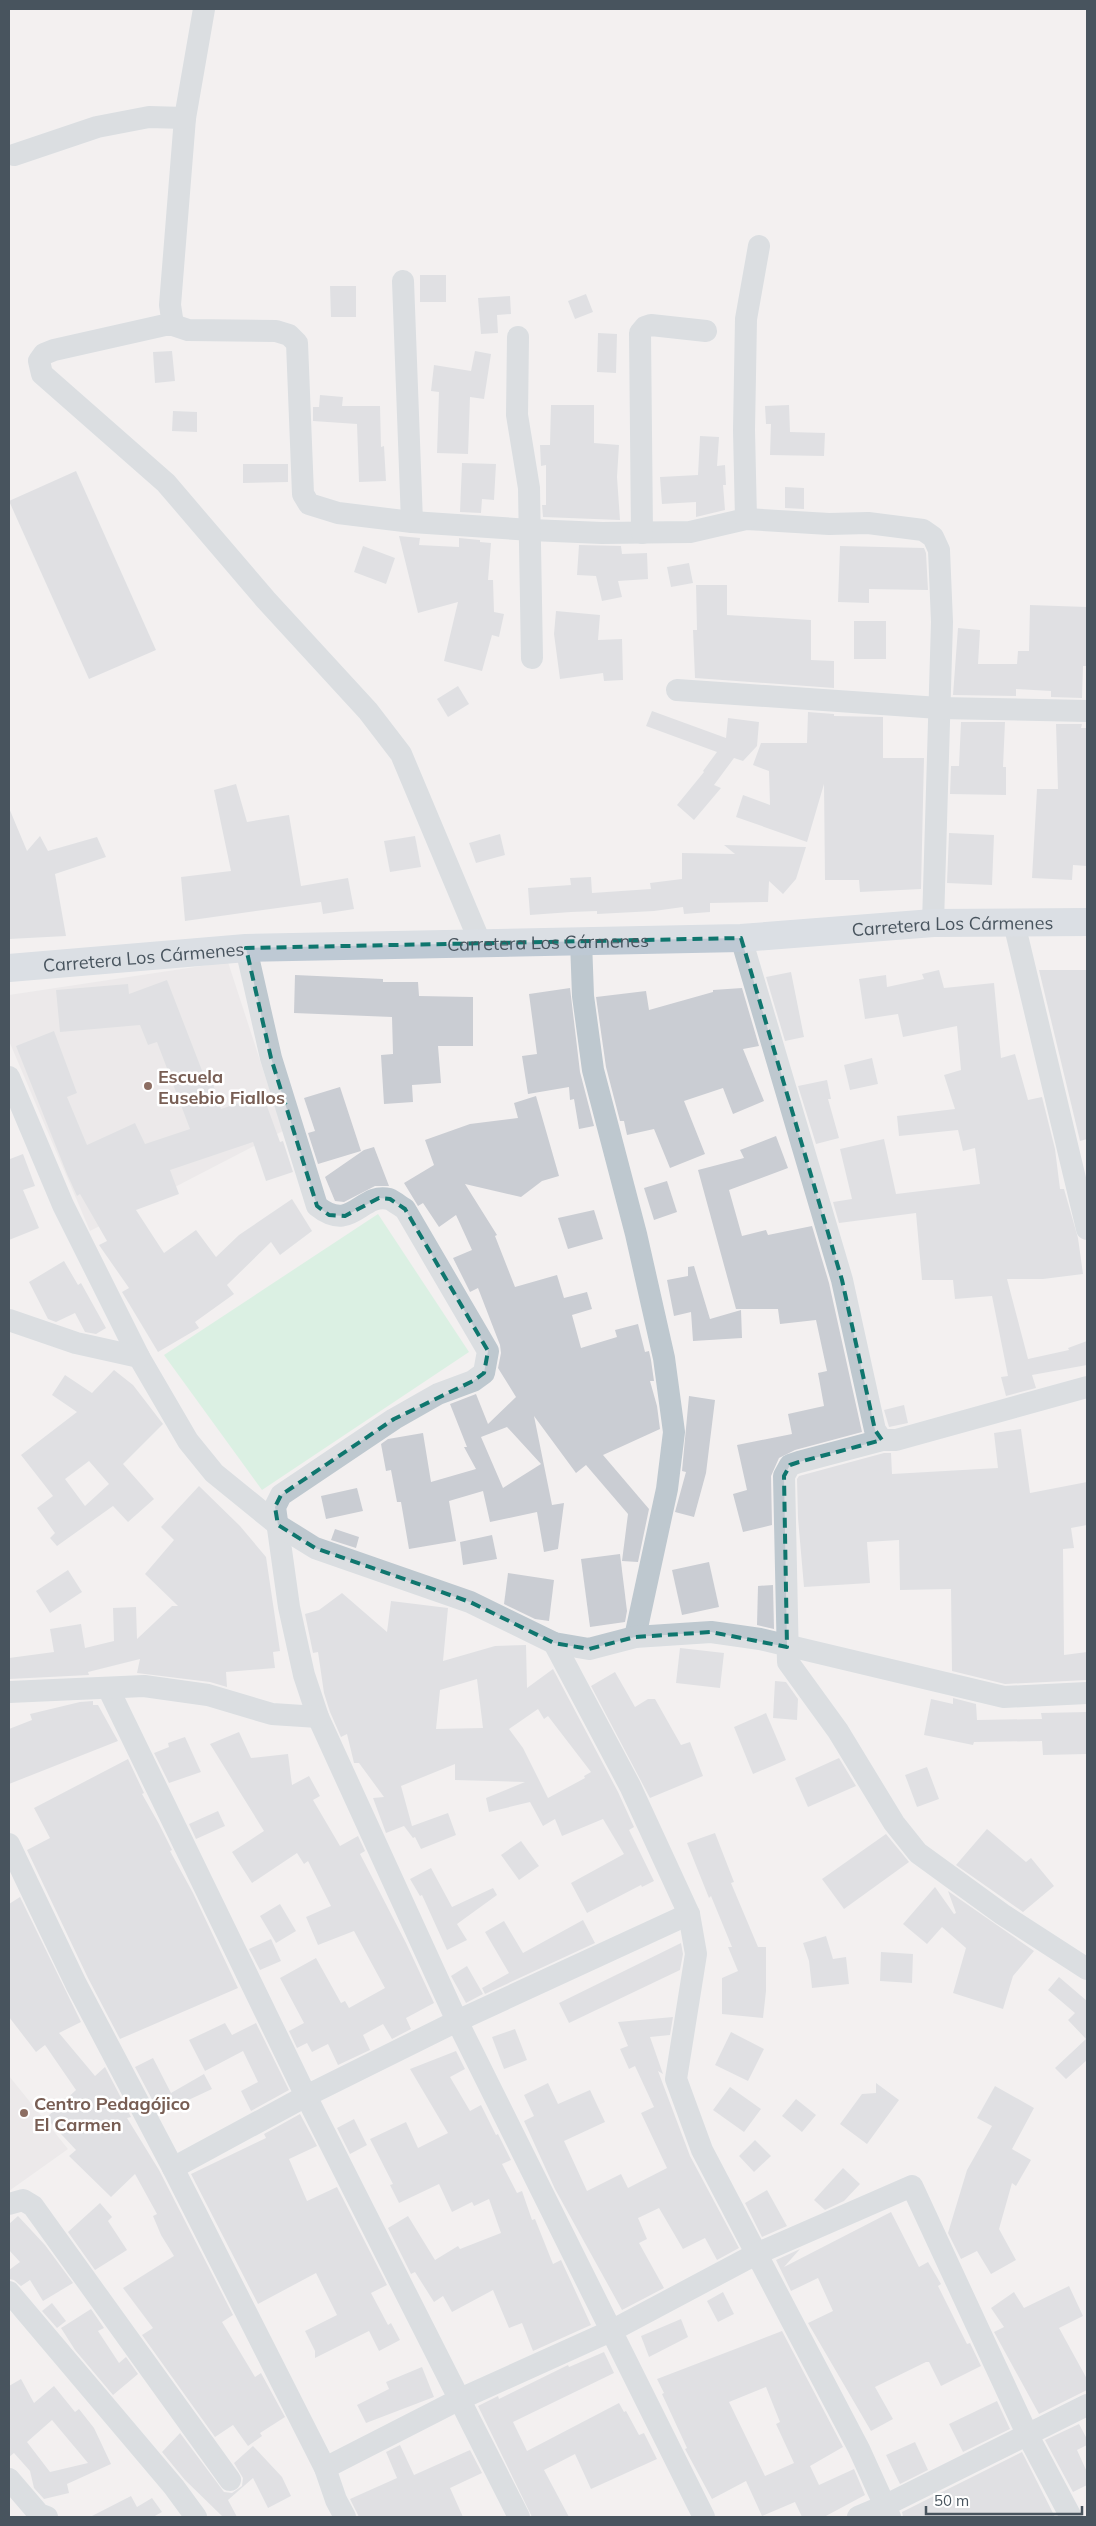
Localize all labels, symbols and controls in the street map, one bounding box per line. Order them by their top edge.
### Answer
street label: Carretera Los Cármenes [851,911,1054,941]
street label: Carretera Los Cármenes [447,928,649,955]
street label: Carretera Los Cármenes [42,937,245,977]
place label: Escuela Eusebio Fiallos [158,1065,285,1109]
marker: Escuela Eusebio Fiallos [142,1080,154,1092]
place label: Centro Pedagójico El Carmen [34,2092,190,2136]
marker: Centro Pedagójico El Carmen [18,2107,30,2119]
scale bar [926,2484,1082,2516]
text: 50 m [934,2491,969,2510]

